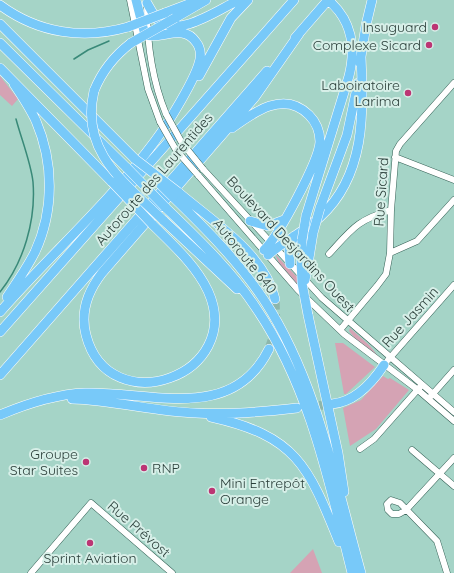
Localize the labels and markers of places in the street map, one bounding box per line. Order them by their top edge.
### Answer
place label: Insuguard [362,18,427,36]
marker: Insuguard [430,22,440,32]
place label: Complexe Sicard [313,36,421,54]
marker: Complexe Sicard [424,40,434,50]
place label: Laboiratoire Larima [321,76,400,110]
marker: Laboiratoire Larima [403,88,413,98]
place label: Groupe Star Suites [10,445,78,479]
marker: Groupe Star Suites [81,457,91,467]
place label: RNP [152,459,180,477]
marker: RNP [139,463,149,473]
place label: Mini Entrepôt Orange [220,474,305,508]
marker: Mini Entrepôt Orange [207,486,217,496]
marker: Sprint Aviation [85,538,95,548]
place label: Sprint Aviation [43,549,137,567]

